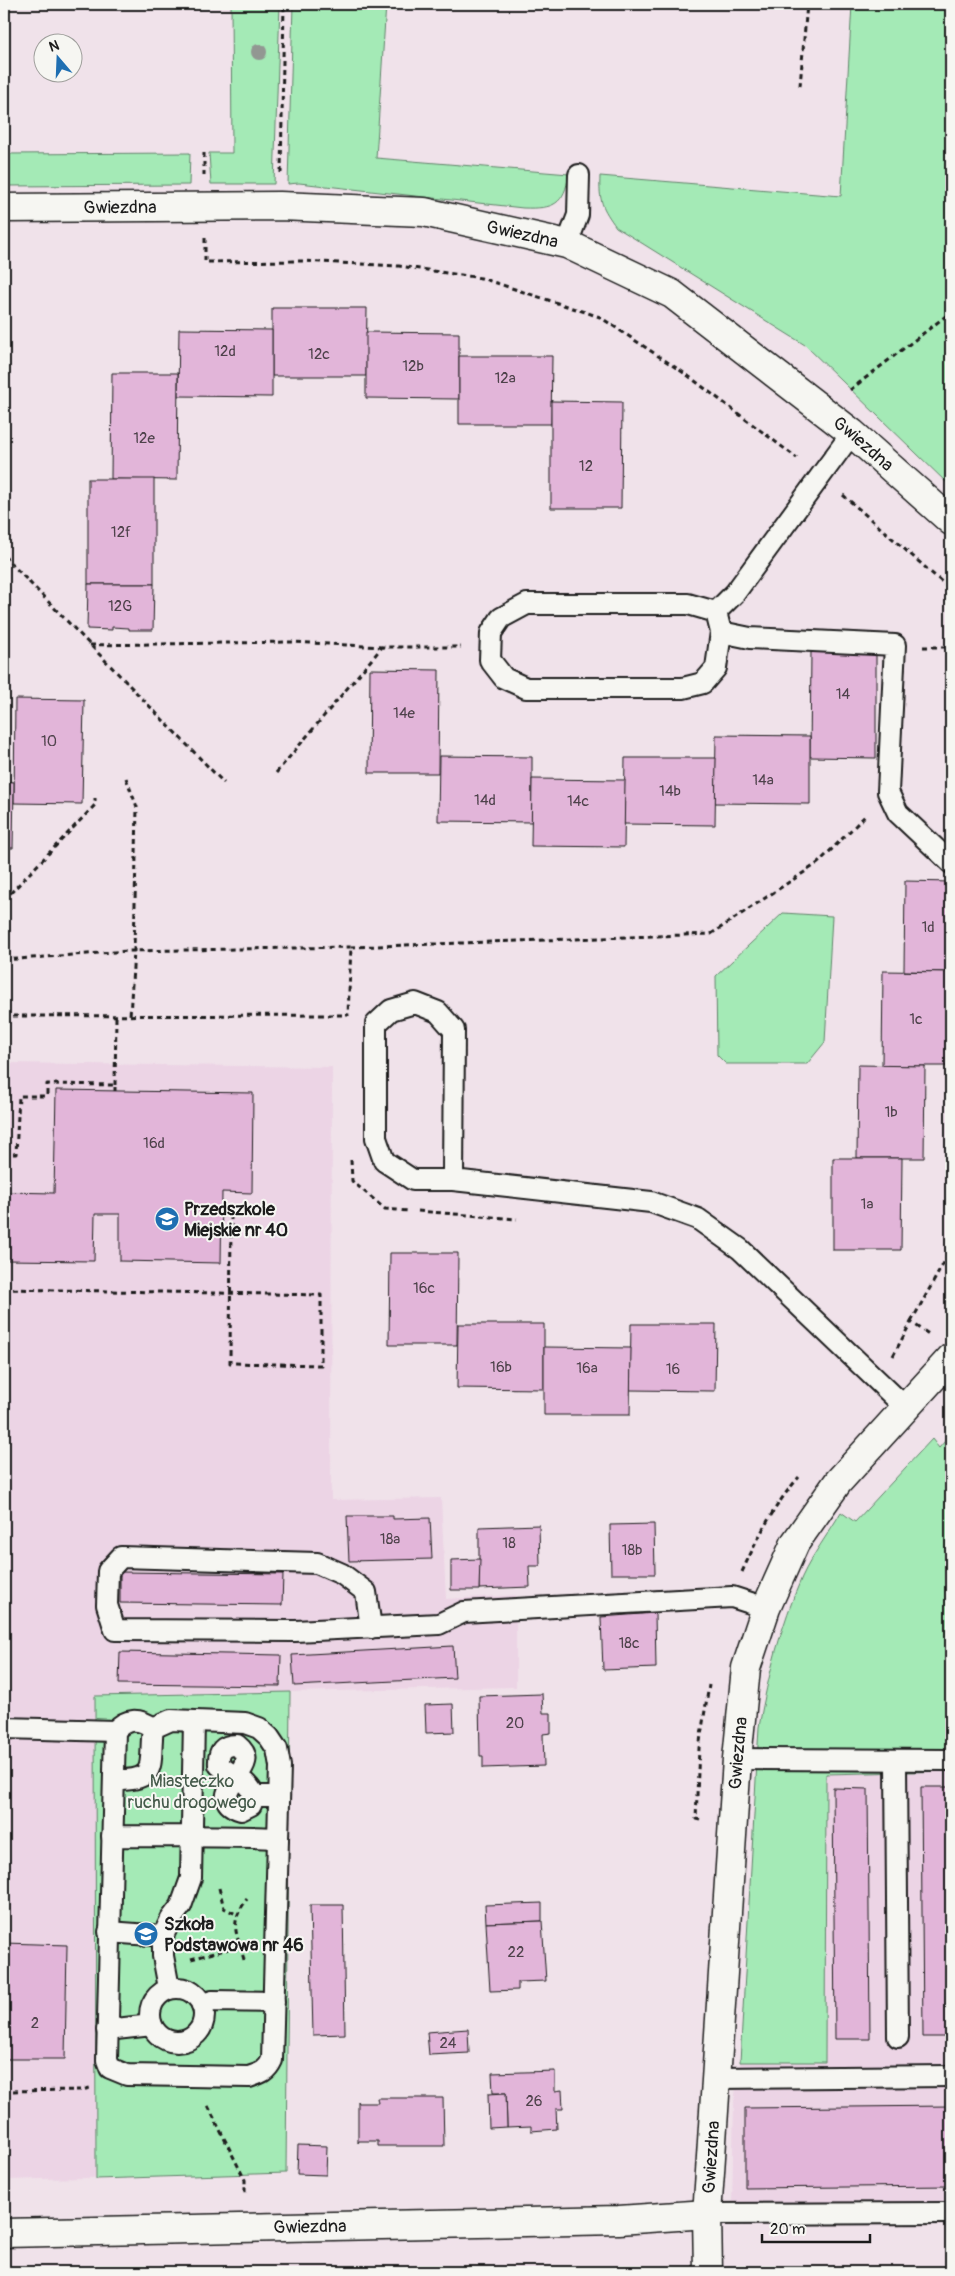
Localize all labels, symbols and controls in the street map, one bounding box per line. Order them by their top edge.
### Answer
north arrow [32,32,82,82]
text: N [47,37,61,56]
street label: Gwiezdna [83,196,157,219]
street label: Gwiezdna [484,215,560,254]
house number: 12d [214,342,236,361]
house number: 12c [308,345,330,364]
house number: 12b [402,357,424,376]
house number: 12a [494,369,516,388]
street label: Gwiezdna [828,412,898,477]
house number: 12e [133,429,155,448]
house number: 12 [579,457,593,476]
house number: 12f [111,523,131,542]
house number: 12G [108,597,132,616]
house number: 14 [836,685,851,704]
house number: 14e [393,704,416,723]
house number: 10 [41,732,57,751]
house number: 14a [752,771,774,790]
house number: 14b [659,782,681,801]
house number: 14d [474,791,496,810]
house number: 14c [567,792,589,811]
house number: 1d [921,918,935,937]
house number: 1c [909,1010,923,1029]
house number: 1b [884,1103,898,1122]
house number: 16d [143,1134,165,1153]
house number: 1a [861,1195,873,1214]
place label: Przedszkole Miejskie nr 40 [184,1198,288,1242]
school or university icon: Przedszkole Miejskie nr 40 [154,1206,180,1232]
house number: 16c [413,1279,435,1298]
house number: 16b [490,1358,512,1377]
house number: 16a [576,1359,598,1378]
house number: 16 [666,1360,680,1379]
house number: 18a [380,1530,400,1549]
house number: 18 [502,1534,516,1553]
house number: 18b [622,1541,642,1560]
house number: 18c [618,1634,640,1653]
house number: 20 [506,1714,524,1733]
street label: Gwiezdna [724,1716,753,1790]
park label: Miasteczko ruchu drogowego [128,1770,257,1814]
place label: Szkoła Podstawowa nr 46 [164,1913,304,1957]
school or university icon: Szkoła Podstawowa nr 46 [133,1921,159,1947]
house number: 22 [508,1943,524,1962]
house number: 2 [31,2014,39,2033]
house number: 24 [439,2034,457,2053]
house number: 26 [525,2092,543,2111]
street label: Gwiezdna [697,2120,725,2194]
scale bar [762,2211,870,2243]
street label: Gwiezdna [273,2215,347,2239]
text: 20 m [770,2220,805,2239]

